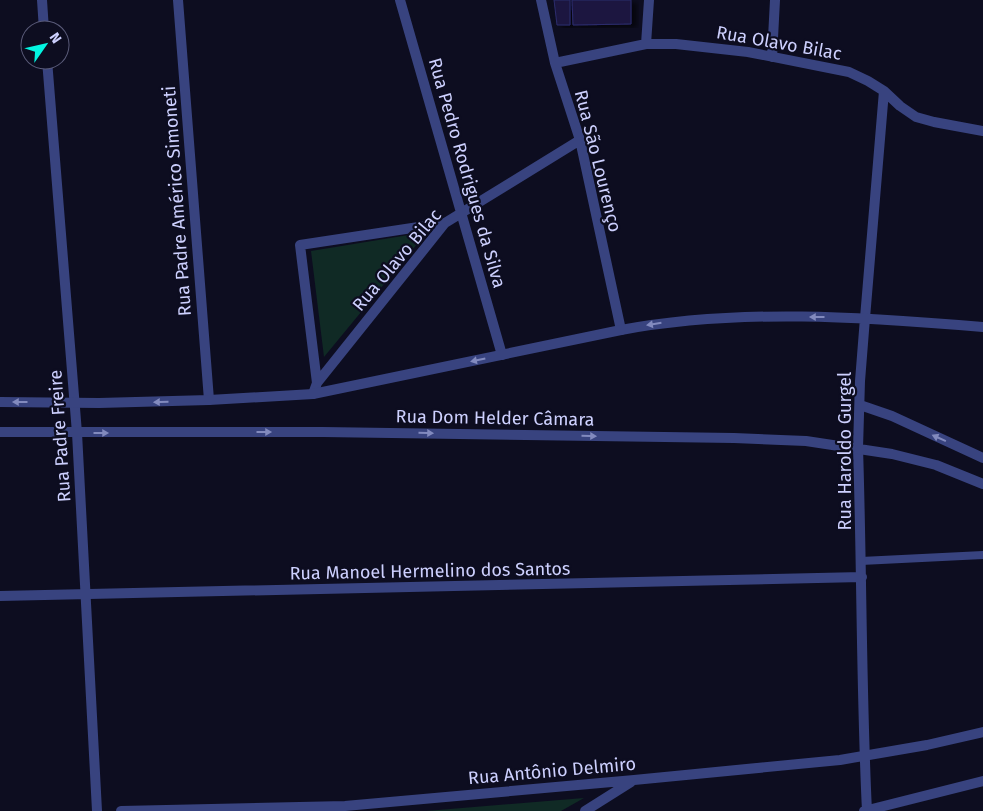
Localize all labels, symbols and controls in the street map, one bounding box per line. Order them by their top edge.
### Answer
north arrow [20,20,70,70]
street label: Rua Olavo Bilac [715,21,844,65]
text: N [46,29,65,47]
street label: Rua Pedro Rodrigues da Silva [424,55,510,291]
street label: Rua Padre Américo Simoneti [158,85,196,317]
street label: Rua São Lourenço [570,88,626,234]
street label: Rua Olavo Bilac [348,204,446,316]
one-way arrow [808,313,824,321]
one-way arrow [646,320,662,328]
one-way arrow [470,356,486,364]
street label: Rua Padre Freire [44,369,76,503]
street label: Rua Haroldo Gurgel [834,372,856,530]
one-way arrow [11,398,27,406]
one-way arrow [152,398,168,406]
street label: Rua Dom Helder Câmara [395,405,595,431]
one-way arrow [93,428,109,436]
one-way arrow [256,428,272,436]
one-way arrow [418,429,434,437]
one-way arrow [581,432,597,440]
one-way arrow [932,433,946,441]
street label: Rua Manoel Hermelino dos Santos [289,558,571,584]
street label: Rua Antônio Delmiro [467,753,637,789]

